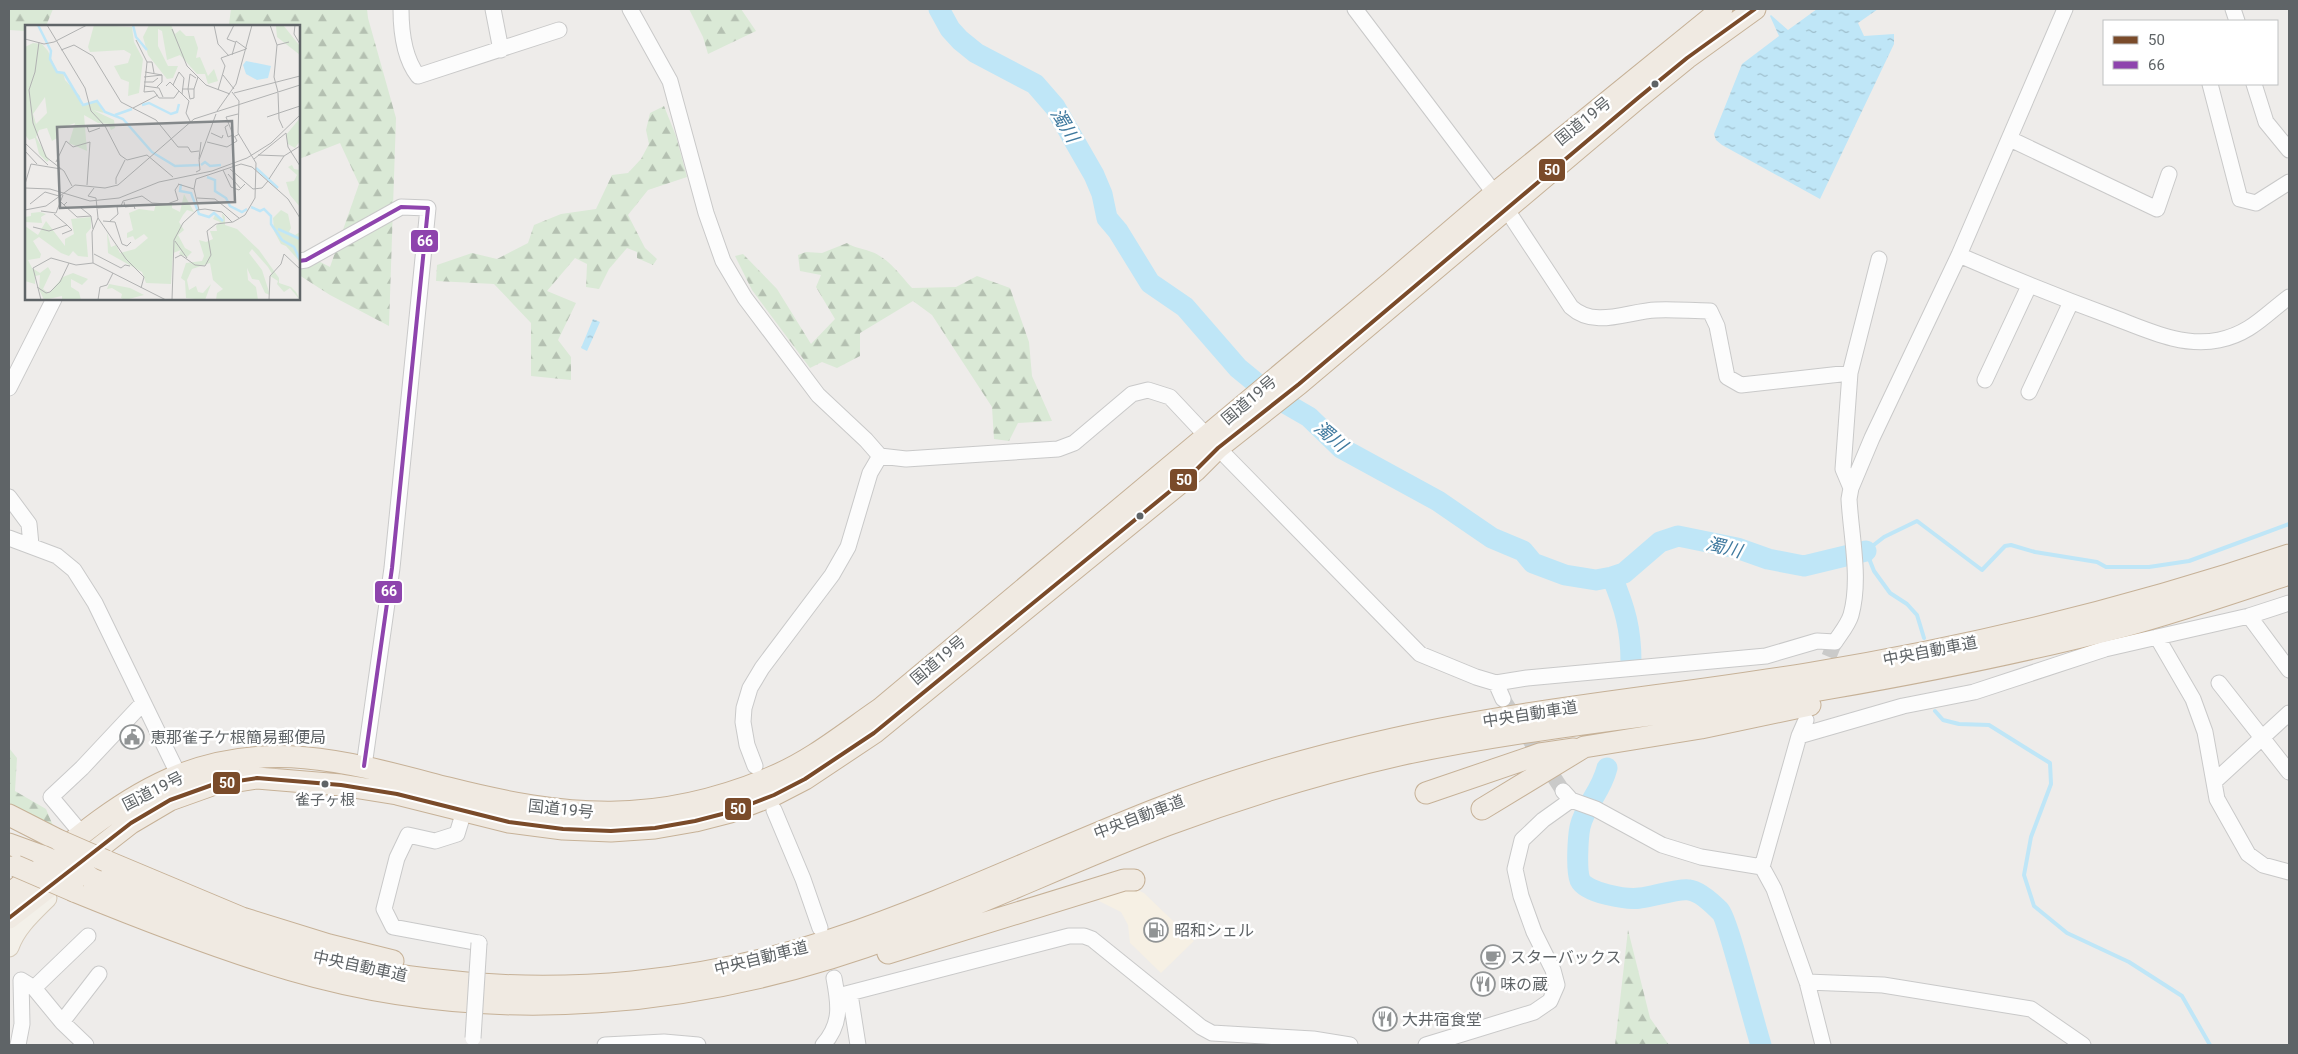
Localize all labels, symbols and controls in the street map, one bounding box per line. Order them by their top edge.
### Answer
legend [2103,20,2278,85]
inset map [25,25,300,300]
text: 50 [2148,31,2165,49]
text: 66 [2148,56,2165,74]
unlabelled marker [1650,79,1660,89]
street label: 国道19号 [1551,93,1615,149]
water label: 濁川 [1047,104,1084,148]
line badge: 50 [1538,158,1566,182]
text: 50 [1544,162,1560,178]
line badge: 66 [410,229,439,253]
text: 66 [417,233,433,249]
street label: 国道19号 [1218,372,1280,428]
water label: 濁川 [1310,416,1353,457]
line badge: 50 [1169,468,1198,492]
text: 50 [1176,472,1192,488]
unlabelled marker [1135,511,1145,521]
water label: 濁川 [1704,532,1746,562]
line badge: 66 [374,580,403,604]
text: 66 [381,583,397,599]
street label: 国道19号 [907,632,969,688]
street label: 中央自動車道 [1881,633,1979,669]
street label: 中央自動車道 [1481,697,1579,731]
public building icon: 恵那雀子ケ根簡易郵便局 [119,724,145,750]
place label: 恵那雀子ケ根簡易郵便局 [150,728,326,747]
street label: 国道19号 [119,768,187,814]
line badge: 50 [212,771,241,795]
text: 50 [219,775,235,791]
marker: 雀子ヶ根 [320,779,330,789]
place label: 雀子ヶ根 [295,791,355,809]
street label: 中央自動車道 [1091,791,1187,843]
street label: 国道19号 [527,796,595,822]
line badge: 50 [724,797,752,821]
text: 50 [730,801,746,817]
fuel station icon: 昭和シェル [1143,917,1169,943]
place label: 昭和シェル [1174,921,1254,940]
street label: 中央自動車道 [712,937,810,979]
cafe icon: スターバックス [1480,944,1506,970]
street label: 中央自動車道 [311,947,409,985]
place label: スターバックス [1510,948,1621,967]
restaurant icon: 味の蔵 [1470,971,1496,997]
place label: 味の蔵 [1500,975,1548,994]
restaurant icon: 大井宿食堂 [1372,1006,1398,1032]
place label: 大井宿食堂 [1402,1010,1482,1029]

